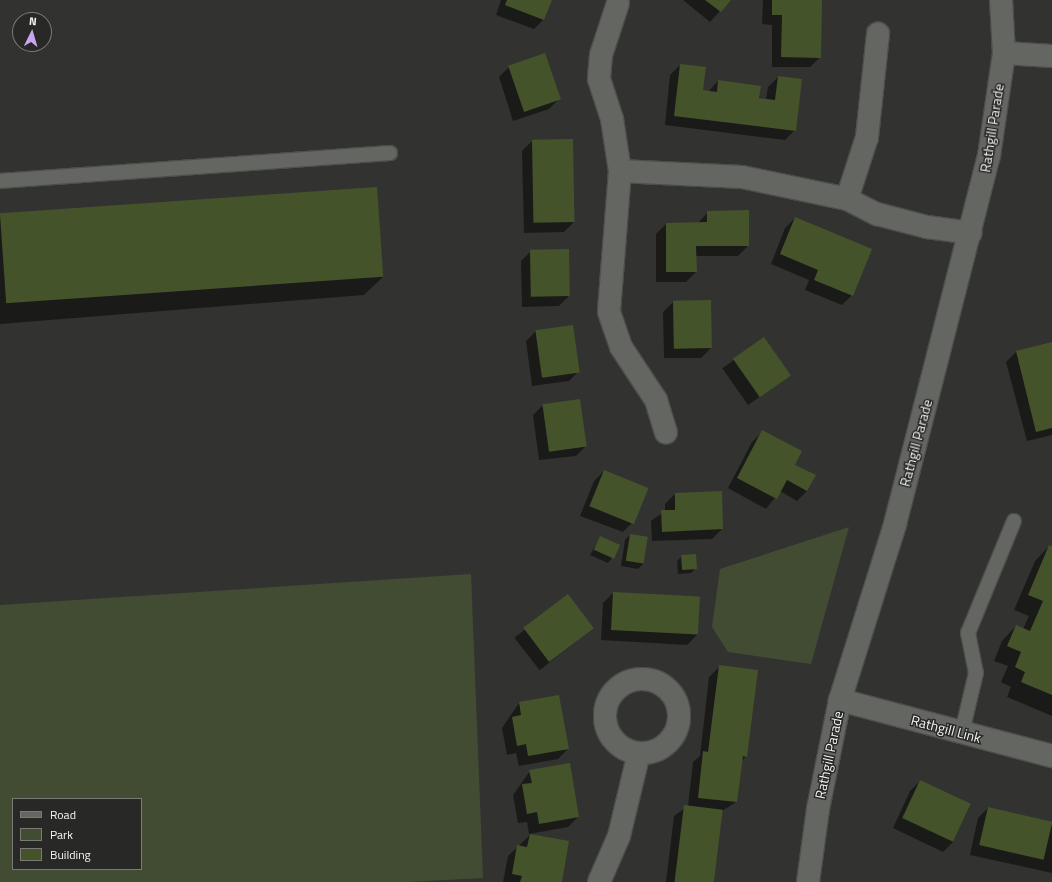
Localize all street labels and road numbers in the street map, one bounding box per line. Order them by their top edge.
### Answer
street label: Rathgill Parade [977,83,1007,173]
street label: Rathgill Parade [896,398,936,488]
street label: Rathgill Parade [811,710,847,800]
street label: Rathgill Link [909,712,983,746]

